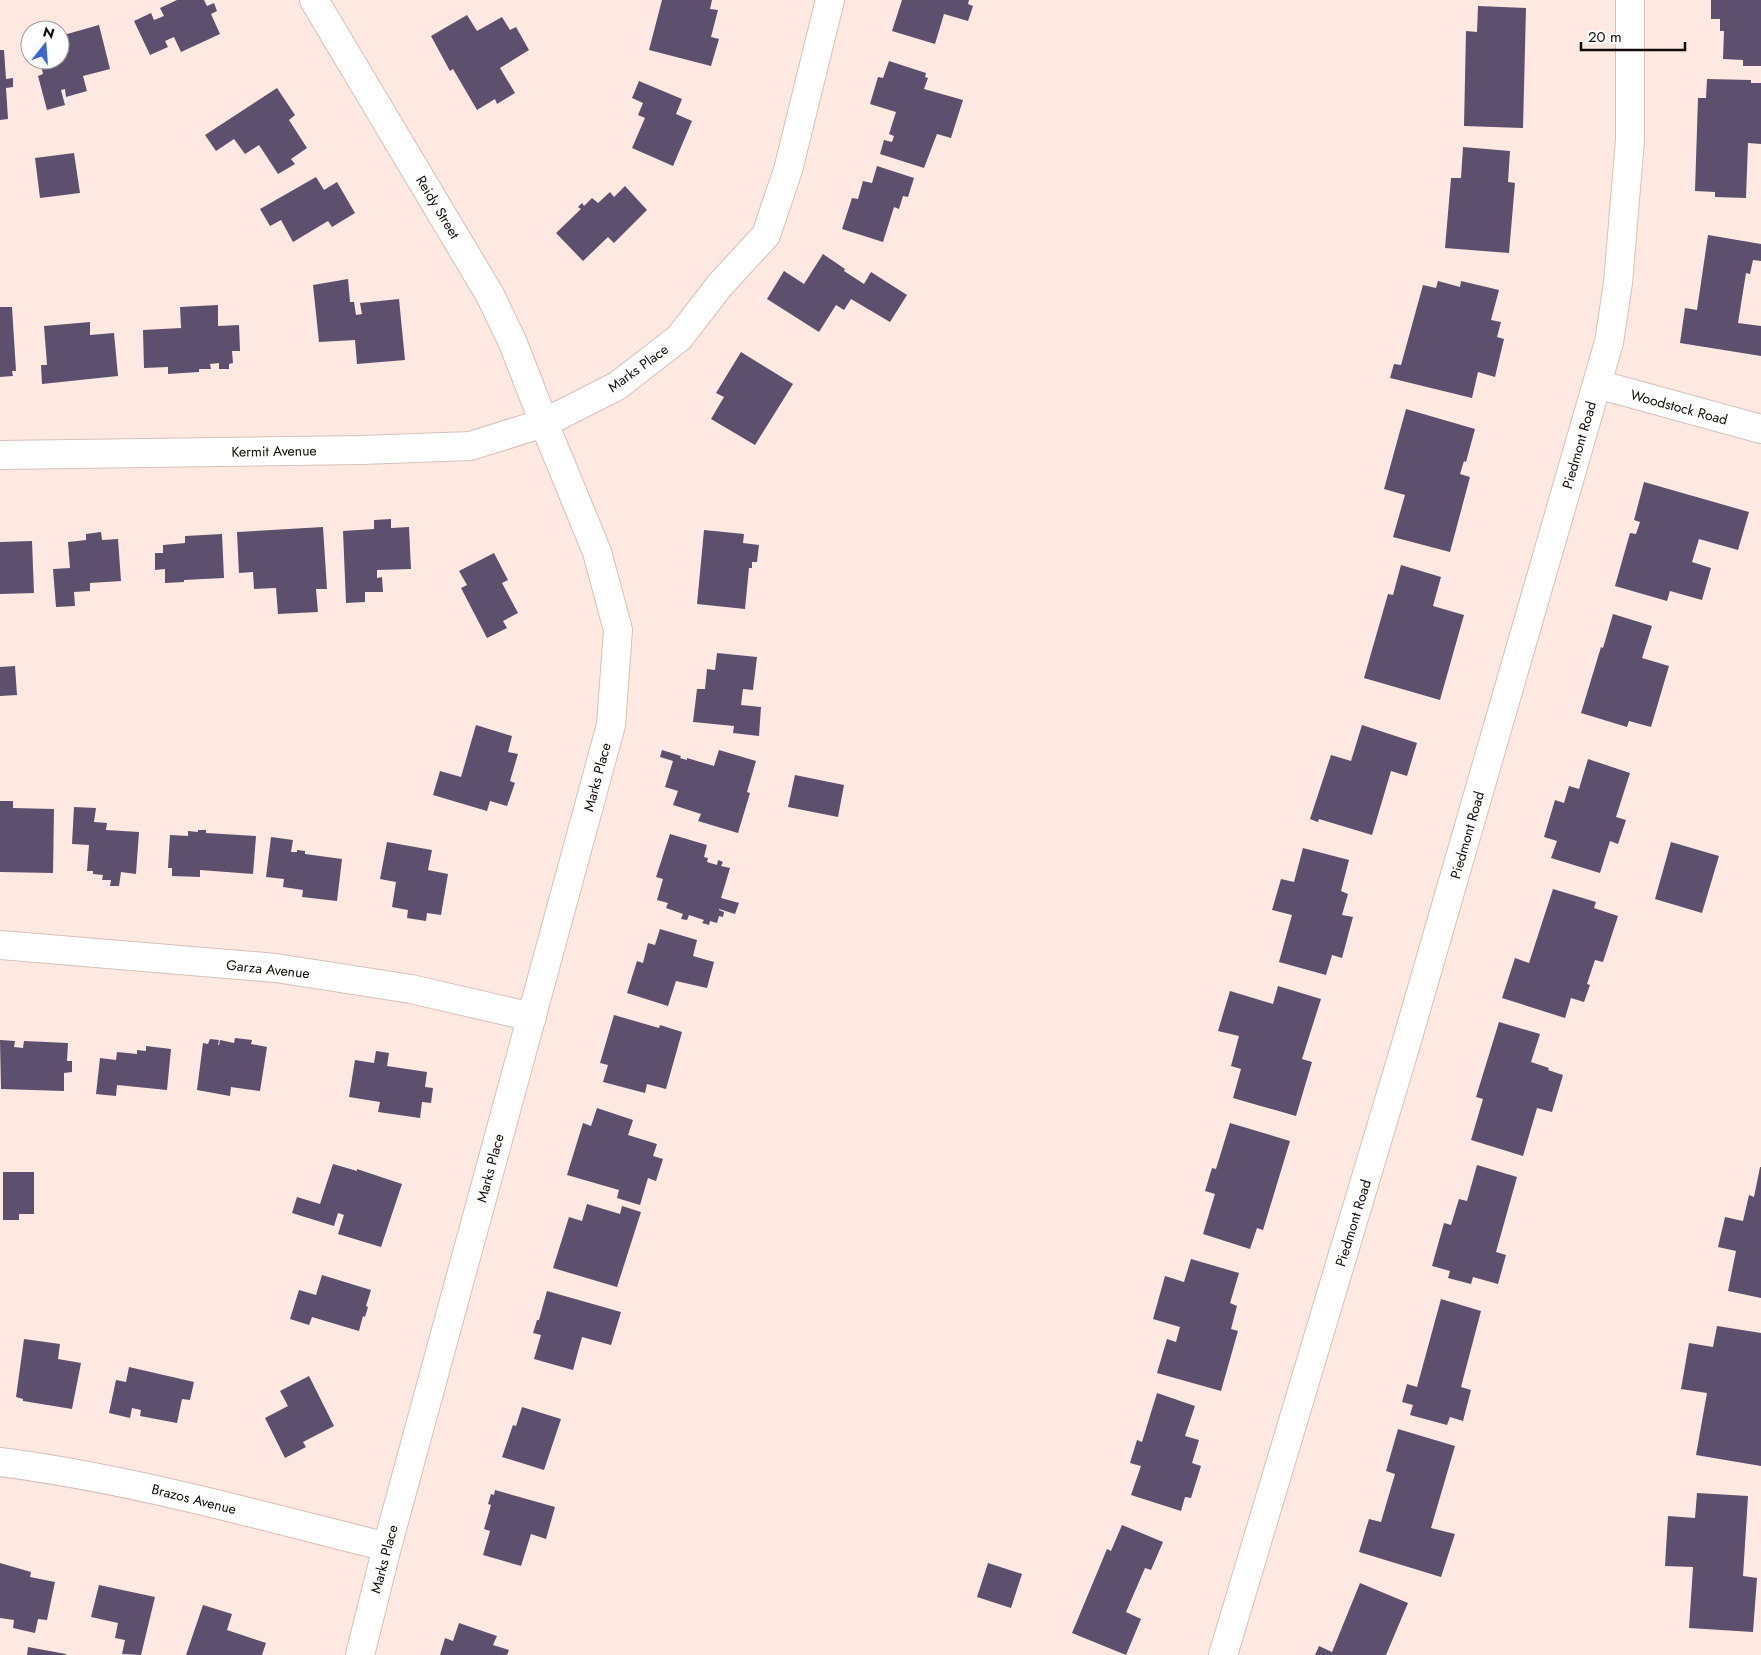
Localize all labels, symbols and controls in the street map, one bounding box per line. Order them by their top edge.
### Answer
north arrow [20,20,70,70]
scale bar [1581,20,1685,52]
text: N [41,21,57,44]
text: 20 m [1588,26,1622,48]
street label: Reidy Street [411,172,465,243]
street label: Marks Place [604,339,672,397]
street label: Woodstock Road [1628,384,1730,430]
street label: Piedmont Road [1557,399,1601,491]
street label: Kermit Avenue [231,440,317,462]
street label: Marks Place [578,740,616,814]
street label: Piedmont Road [1445,789,1489,881]
street label: Garza Avenue [225,955,311,983]
street label: Marks Place [471,1131,509,1205]
street label: Piedmont Road [1330,1177,1376,1269]
street label: Brazos Avenue [150,1479,238,1519]
street label: Marks Place [365,1522,403,1596]

